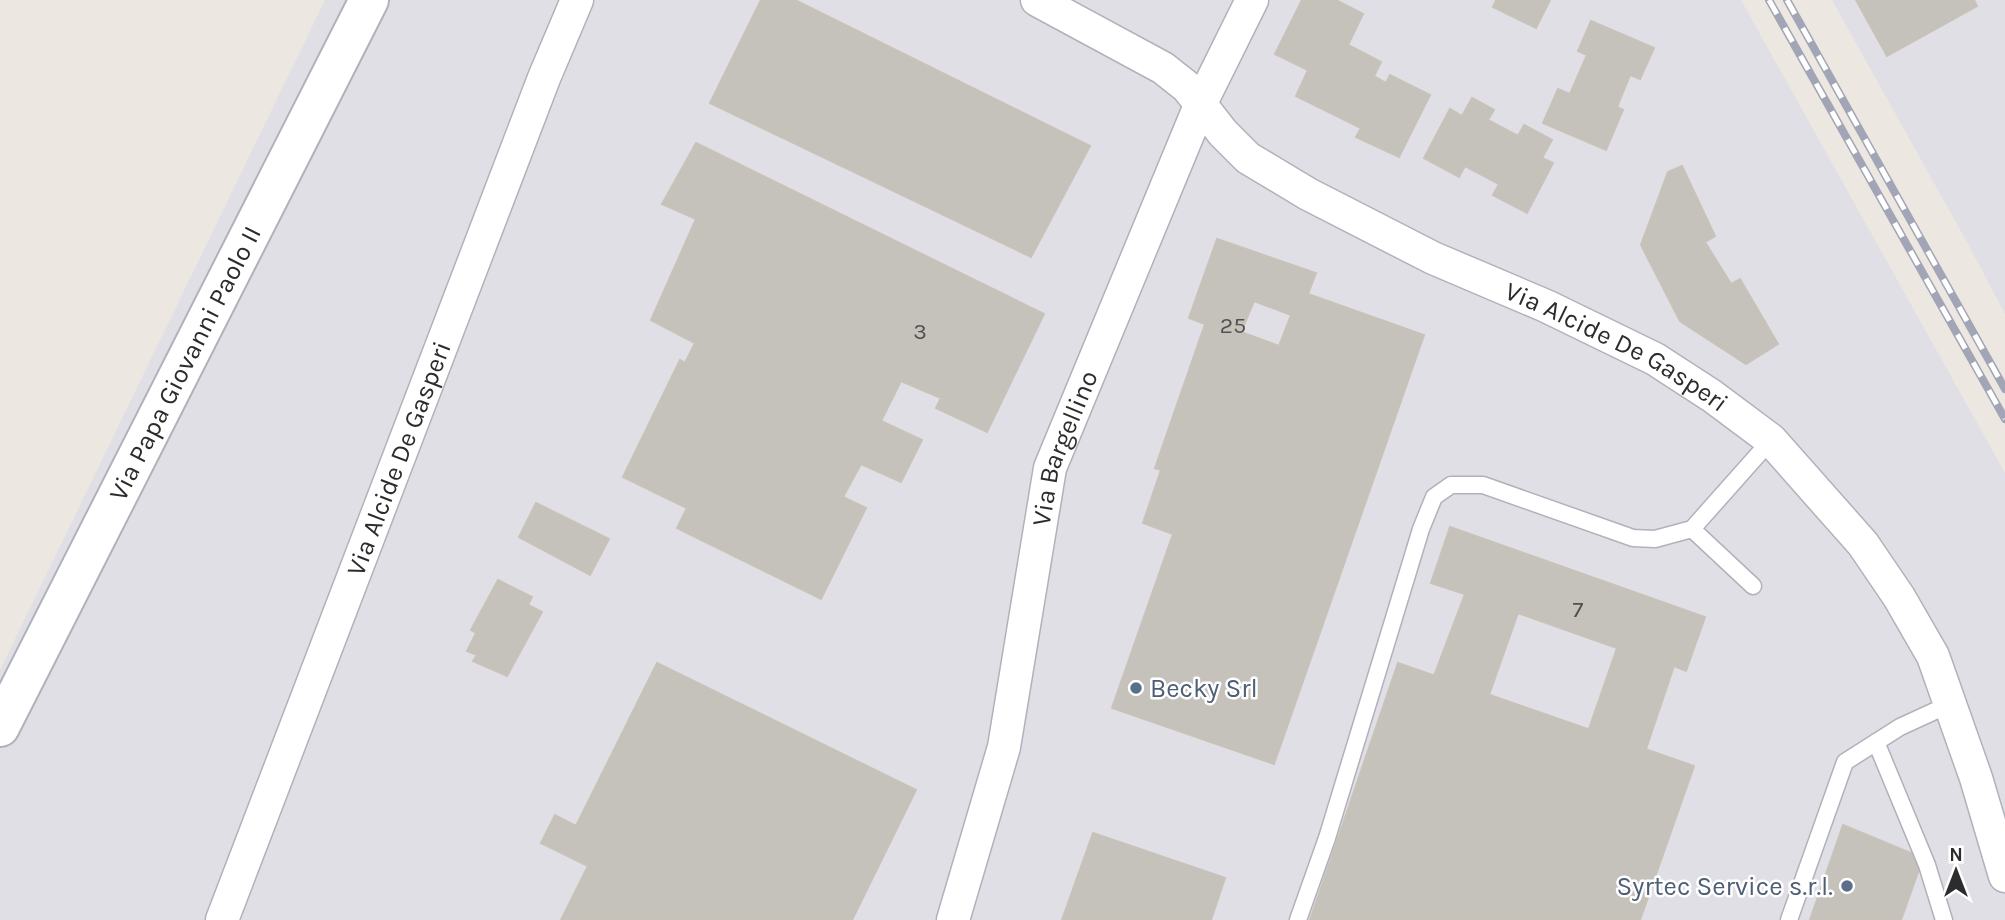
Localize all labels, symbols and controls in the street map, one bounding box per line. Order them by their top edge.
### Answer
street label: Via Papa Giovanni Paolo II [102,221,267,506]
street label: Via Alcide De Gasperi [1500,275,1734,418]
house number: 25 [1220,312,1246,339]
house number: 3 [913,318,927,345]
street label: Via Alcide De Gasperi [340,337,457,580]
street label: Via Bargellino [1025,366,1104,528]
house number: 7 [1573,596,1584,623]
place label: Becky Srl [1150,673,1258,704]
marker: Becky Srl [1128,680,1144,696]
north arrow [1921,836,1991,906]
text: N [1949,844,1963,866]
place label: Syrtec Service s.r.l. [1617,871,1833,902]
marker: Syrtec Service s.r.l. [1839,878,1855,894]

